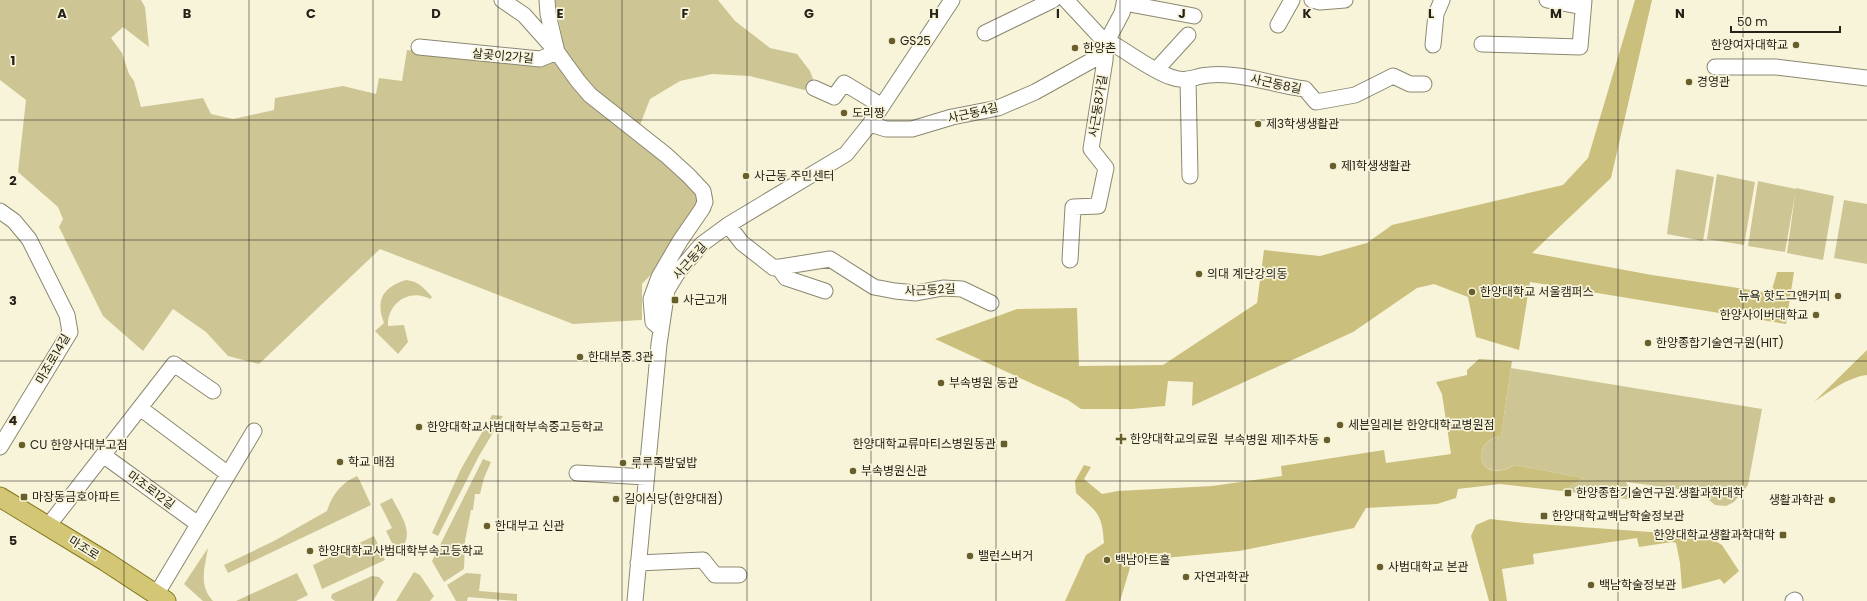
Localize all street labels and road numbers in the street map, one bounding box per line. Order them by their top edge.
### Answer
street label: 살곶이2가길 [471,44,535,67]
street label: 사근동8길 [1249,70,1303,97]
street label: 사근동8가길 [1084,74,1111,138]
street label: 사근동4길 [946,98,1000,127]
street label: 사근동길 [669,238,711,283]
street label: 사근동2길 [904,280,956,299]
street label: 마조로14길 [31,330,74,387]
street label: 마조로12길 [124,467,179,513]
street label: 마조로 [66,532,103,564]

